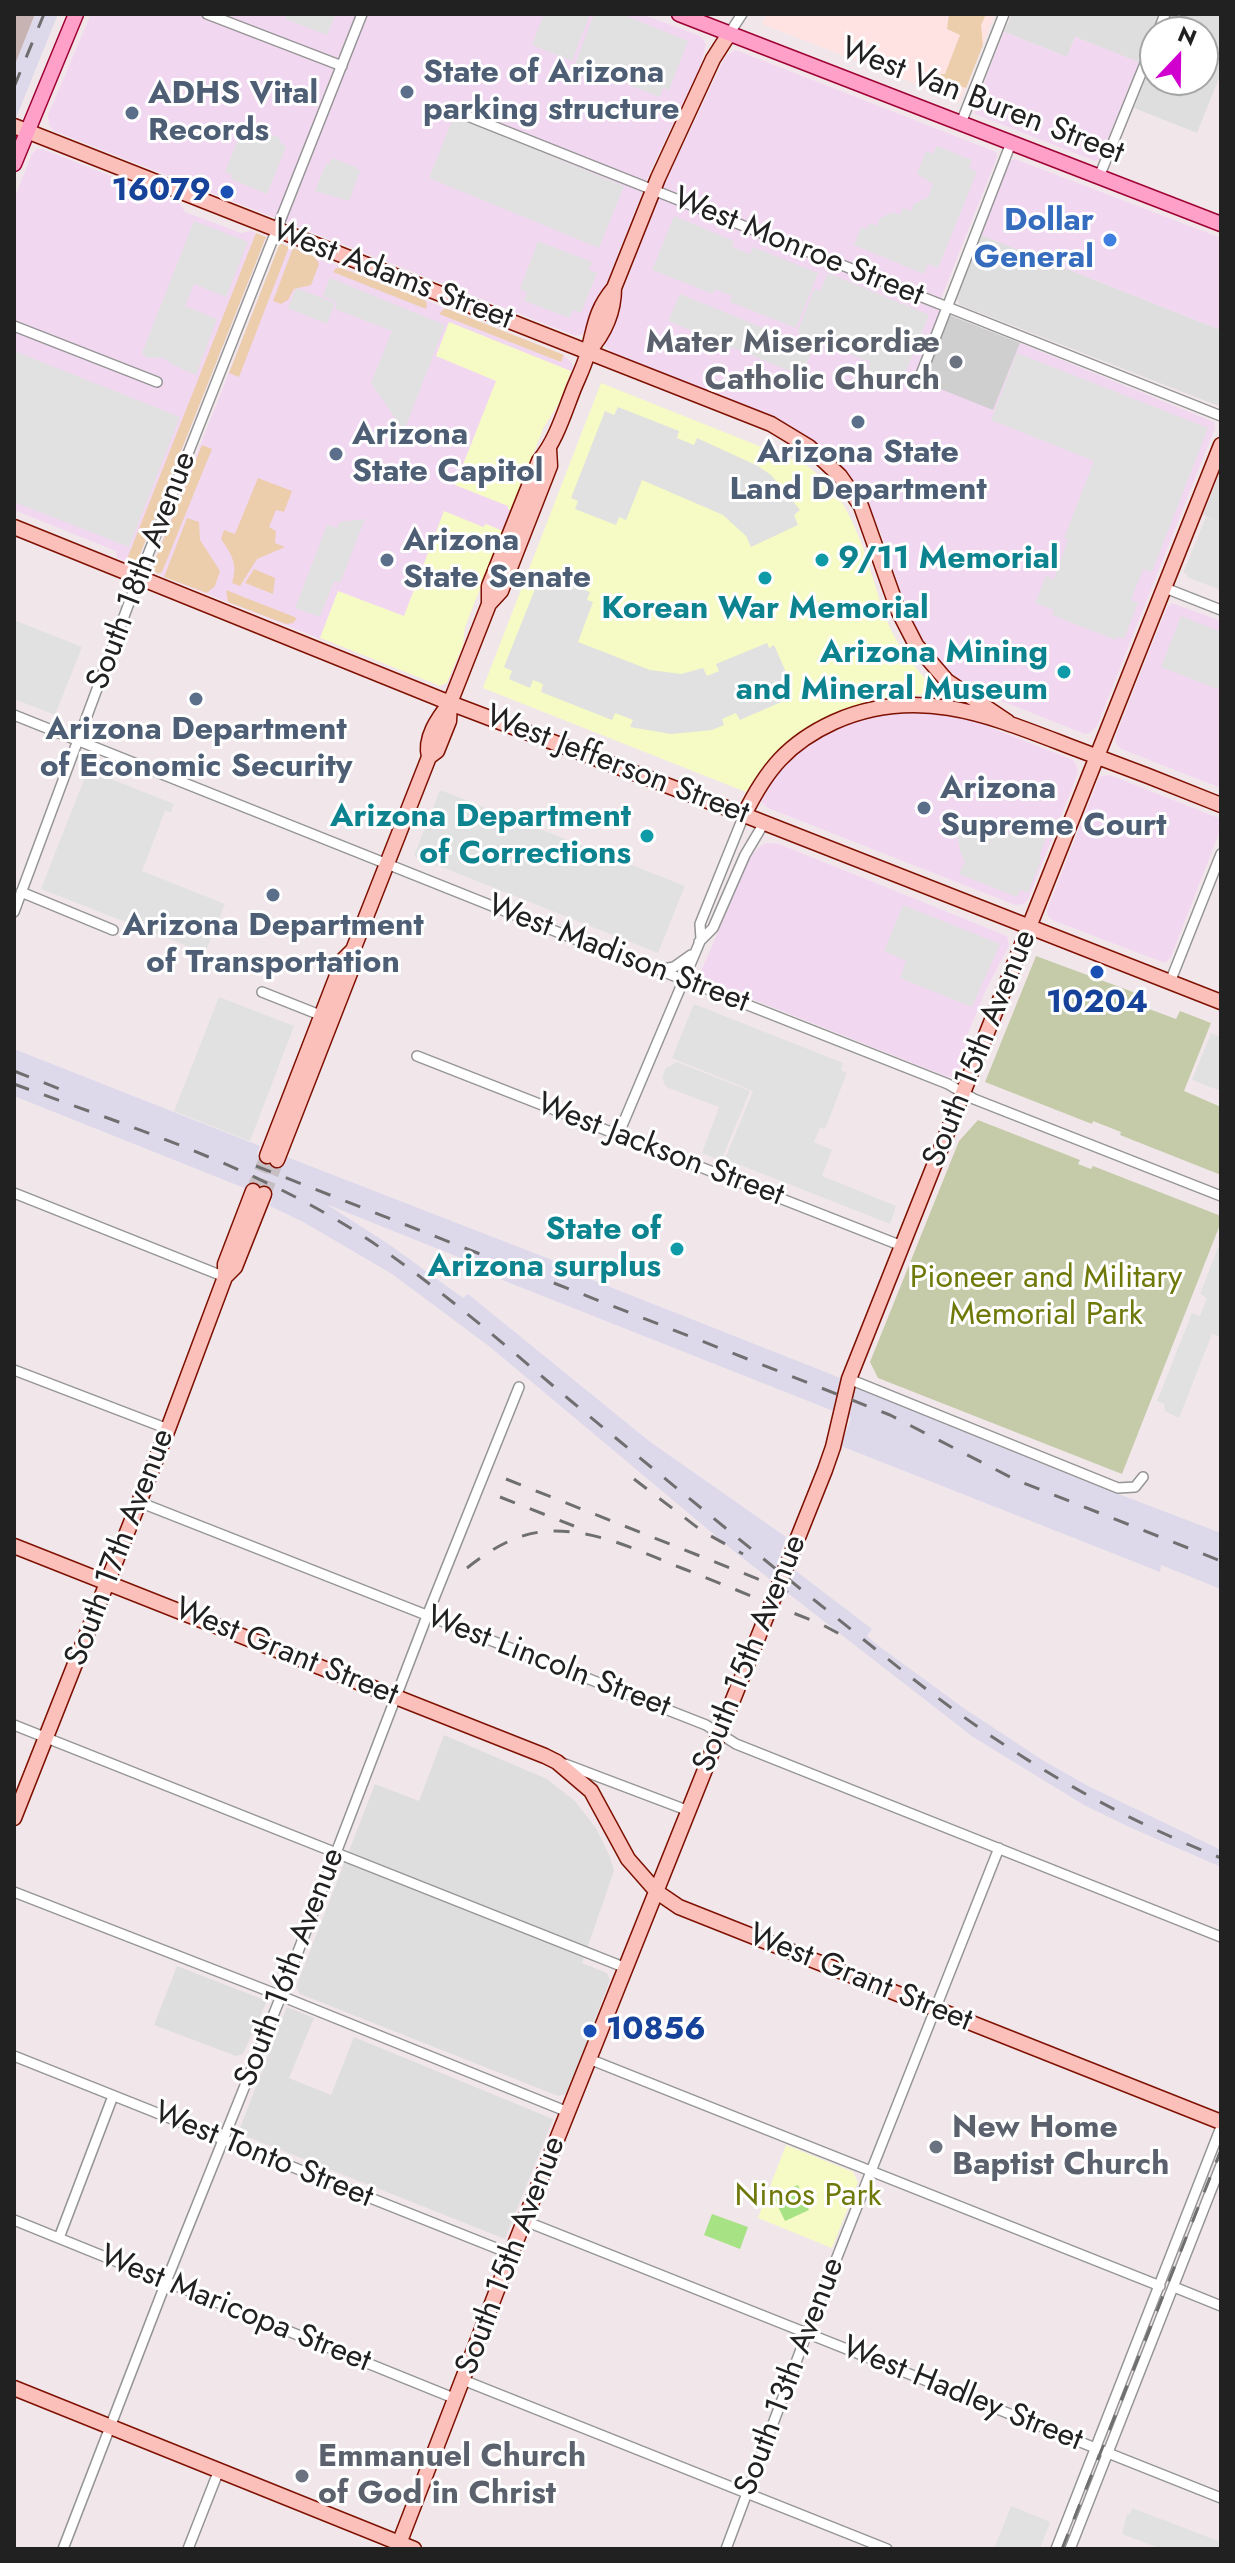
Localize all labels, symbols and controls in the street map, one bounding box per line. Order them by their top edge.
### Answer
north arrow [1139,16,1219,96]
text: N [1173,17,1201,54]
street label: West Van Buren Street [835,30,1129,174]
place label: State of Arizona parking structure [423,55,680,130]
place label: ADHS Vital Records [148,76,318,151]
marker: State of Arizona parking structure [398,83,416,101]
marker: ADHS Vital Records [123,104,141,122]
place label: 16079 [111,173,211,211]
street label: West Monroe Street [667,180,929,316]
marker: 16079 [218,183,236,201]
place label: Dollar General [974,203,1094,278]
street label: West Adams Street [266,213,518,339]
marker: Dollar General [1101,231,1119,249]
place label: Mater Misericordiæ Catholic Church [646,325,940,400]
marker: Mater Misericordiæ Catholic Church [947,353,965,371]
marker: Arizona State Land Department [849,413,867,431]
place label: Arizona State Capitol [352,417,543,492]
place label: Arizona State Land Department [729,435,987,510]
marker: Arizona State Capitol [327,445,345,463]
street label: South 18th Avenue [80,447,206,695]
place label: Arizona State Senate [403,523,591,598]
place label: 9/11 Memorial [838,541,1059,579]
marker: Arizona State Senate [378,551,396,569]
marker: 9/11 Memorial [813,551,831,569]
marker: Korean War Memorial [756,569,774,587]
place label: Korean War Memorial [601,591,929,629]
place label: Arizona Mining and Mineral Museum [736,635,1048,710]
marker: Arizona Mining and Mineral Museum [1055,663,1073,681]
marker: Arizona Department of Economic Security [187,690,205,708]
street label: West Jefferson Street [480,698,754,834]
place label: Arizona Department of Economic Security [40,712,352,787]
place label: Arizona Supreme Court [940,771,1166,846]
place label: Arizona Department of Corrections [330,799,631,874]
marker: Arizona Supreme Court [915,799,933,817]
marker: Arizona Department of Corrections [638,827,656,845]
marker: Arizona Department of Transportation [264,886,282,904]
street label: West Madison Street [482,887,754,1023]
place label: Arizona Department of Transportation [122,908,424,983]
street label: South 15th Avenue [916,925,1046,1173]
marker: 10204 [1088,963,1106,981]
place label: 10204 [1046,985,1148,1023]
street label: West Jackson Street [531,1086,789,1216]
place label: State of Arizona surplus [428,1212,661,1287]
marker: State of Arizona surplus [668,1240,686,1258]
park label: Pioneer and Military Memorial Park [910,1260,1182,1335]
street label: South 17th Avenue [58,1424,184,1672]
street label: South 15th Avenue [686,1530,816,1778]
street label: West Grant Street [169,1591,403,1715]
street label: West Lincoln Street [421,1599,675,1727]
street label: South 16th Avenue [228,1843,354,2093]
street label: West Grant Street [743,1917,977,2041]
place label: 10856 [606,2012,706,2050]
marker: 10856 [581,2022,599,2040]
street label: West Tonto Street [148,2095,378,2217]
place label: New Home Baptist Church [952,2110,1169,2185]
street label: South 15th Avenue [449,2131,575,2381]
marker: New Home Baptist Church [927,2138,945,2156]
park label: Ninos Park [735,2178,881,2216]
street label: West Maricopa Street [94,2238,376,2382]
street label: South 13th Avenue [728,2253,854,2501]
street label: West Hadley Street [836,2329,1088,2461]
place label: Emmanuel Church of God in Christ [318,2439,586,2514]
marker: Emmanuel Church of God in Christ [293,2467,311,2485]

